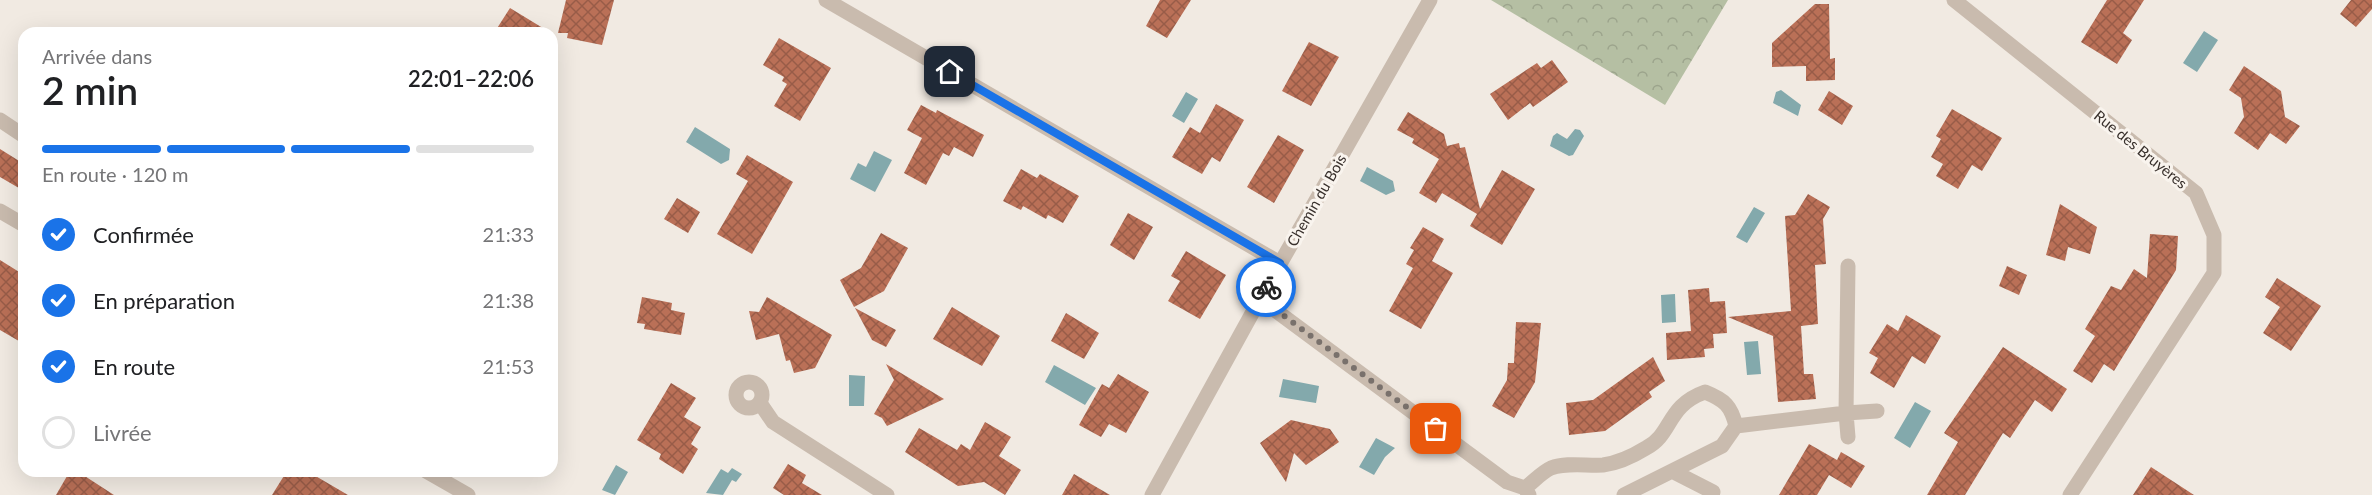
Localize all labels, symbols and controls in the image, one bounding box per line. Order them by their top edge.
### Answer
text: Arrivée dans [42,44,152,68]
pin [924,46,975,97]
icon: home [933,55,966,88]
text: 22:01–22:06 [408,65,534,92]
text: 2 min [42,67,138,113]
street label: Rue des Bruyères [2091,106,2191,192]
street label: Chemin du Bois [1282,151,1350,249]
text: En route · 120 m [42,162,188,186]
icon: check [42,218,75,251]
text: Confirmée [93,221,194,248]
text: 21:33 [483,222,534,246]
courier [1236,257,1296,317]
icon: bike [1250,271,1283,304]
icon: check [42,284,75,317]
text: En préparation [93,287,235,314]
text: 21:38 [483,288,534,312]
icon: check [42,350,75,383]
text: En route [93,353,175,380]
text: 21:53 [483,354,534,378]
pin [1410,403,1461,454]
icon: bag [1419,412,1452,445]
text: Livrée [93,419,152,446]

